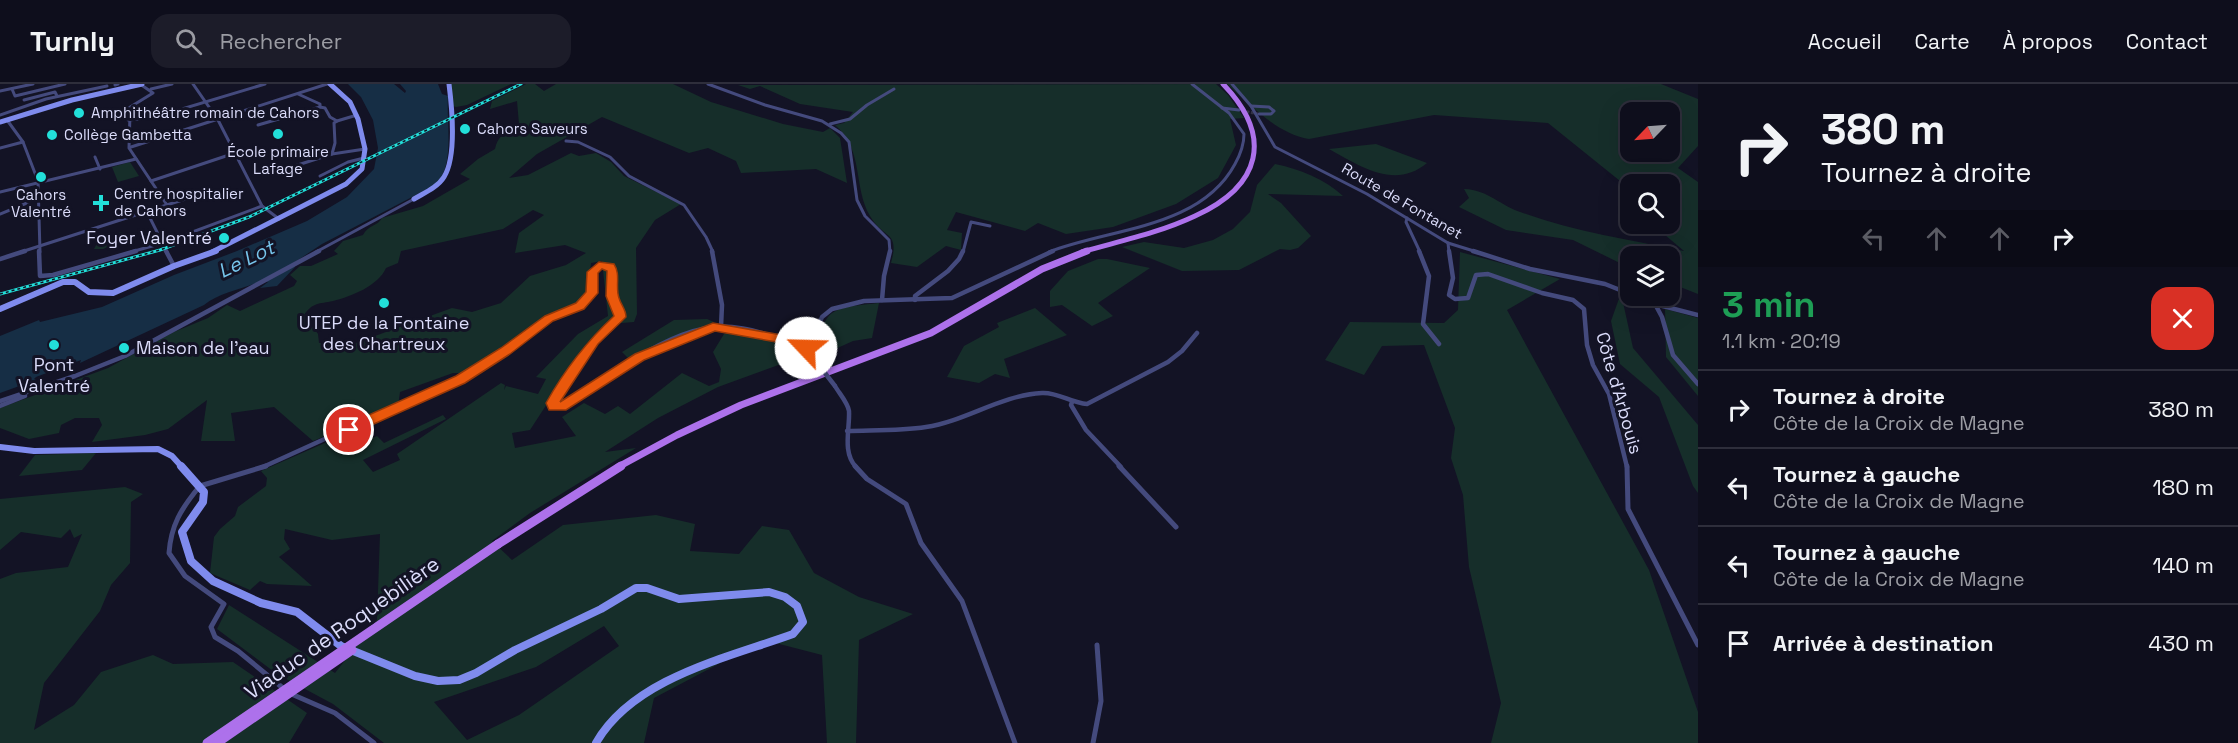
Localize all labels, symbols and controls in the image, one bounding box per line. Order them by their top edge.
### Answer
search box [151,14,571,68]
text: Turnly [30,23,115,59]
icon: search [172,25,205,58]
text: Rechercher [220,27,342,55]
text: Accueil [1808,28,1882,55]
text: Carte [1915,28,1970,55]
text: À propos [2003,28,2093,55]
text: Contact [2126,28,2208,55]
north arrow [1620,102,1680,162]
map controls [1620,102,1680,306]
place label: Amphithéâtre romain de Cahors [91,103,320,122]
text: 380 m [1821,103,1946,156]
marker: Amphithéâtre romain de Cahors [72,106,86,120]
icon: right [1722,108,1800,186]
place label: Cahors Saveurs [477,119,588,138]
marker: Cahors Saveurs [458,122,472,136]
place label: Collège Gambetta [64,125,192,144]
marker: École primaire Lafage [271,127,285,141]
marker: Collège Gambetta [45,128,59,142]
place label: École primaire Lafage [227,142,329,178]
text: Tournez à droite [1821,155,2031,190]
street label: Route de Fontanet [1339,158,1466,243]
marker: Cahors Valentré [34,170,48,184]
button: search [1620,174,1680,234]
place label: Centre hospitalier de Cahors [114,184,244,220]
place label: Cahors Valentré [11,185,71,221]
marker: Centre hospitalier de Cahors [92,194,110,212]
icon: left [1857,222,1890,255]
icon: ahead [1920,222,1953,255]
icon: ahead [1983,222,2016,255]
icon: right [2046,222,2079,255]
place label: Foyer Valentré [86,226,212,249]
marker: Foyer Valentré [217,231,231,245]
water label: Le Lot [213,233,280,284]
button: layers [1620,246,1680,306]
text: 3 min [1722,282,1816,328]
button: close [2151,287,2214,350]
marker: UTEP de la Fontaine des Chartreux [377,296,391,310]
place label: UTEP de la Fontaine des Chartreux [299,311,469,355]
position arrow [774,316,838,380]
text: 1.1 km · 20:19 [1722,328,1841,354]
street label: Côte d'Arbouis [1591,329,1648,457]
place label: Maison de l'eau [136,336,270,359]
marker: Pont Valentré [47,338,61,352]
marker: Maison de l'eau [117,341,131,355]
place label: Pont Valentré [18,353,90,397]
text: Tournez à droite [1773,382,1945,410]
icon: right [1722,393,1755,426]
text: 380 m [2148,395,2214,423]
pin [323,404,374,455]
text: Côte de la Croix de Magne [1773,410,2025,436]
icon: arrive [332,413,365,446]
text: Tournez à gauche [1773,460,1960,488]
icon: left [1722,471,1755,504]
text: 180 m [2152,473,2214,501]
text: Côte de la Croix de Magne [1773,488,2025,514]
text: Tournez à gauche [1773,538,1960,566]
icon: left [1722,549,1755,582]
street label: Viaduc de Roquebilière [239,550,444,705]
text: 140 m [2152,551,2214,579]
text: Côte de la Croix de Magne [1773,566,2025,592]
icon: arrive [1722,627,1755,660]
text: Arrivée à destination [1773,629,1994,657]
text: 430 m [2148,629,2214,657]

